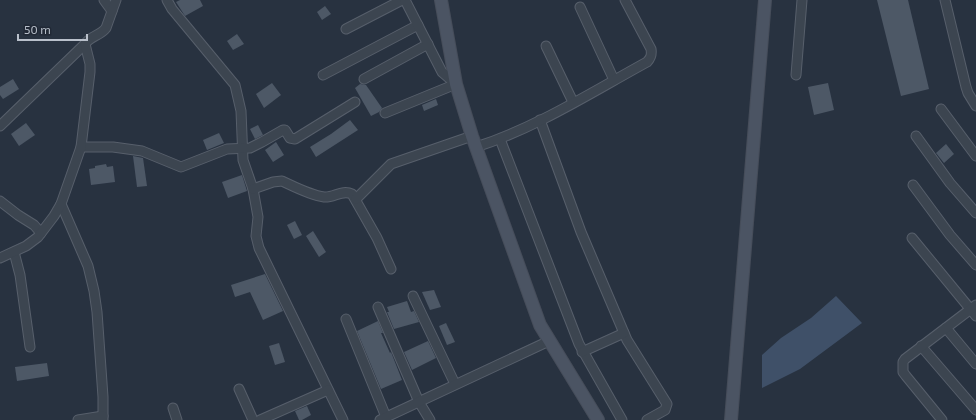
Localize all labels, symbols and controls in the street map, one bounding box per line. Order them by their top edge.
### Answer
scale bar [18,16,87,42]
text: 50 m [24,22,51,36]

